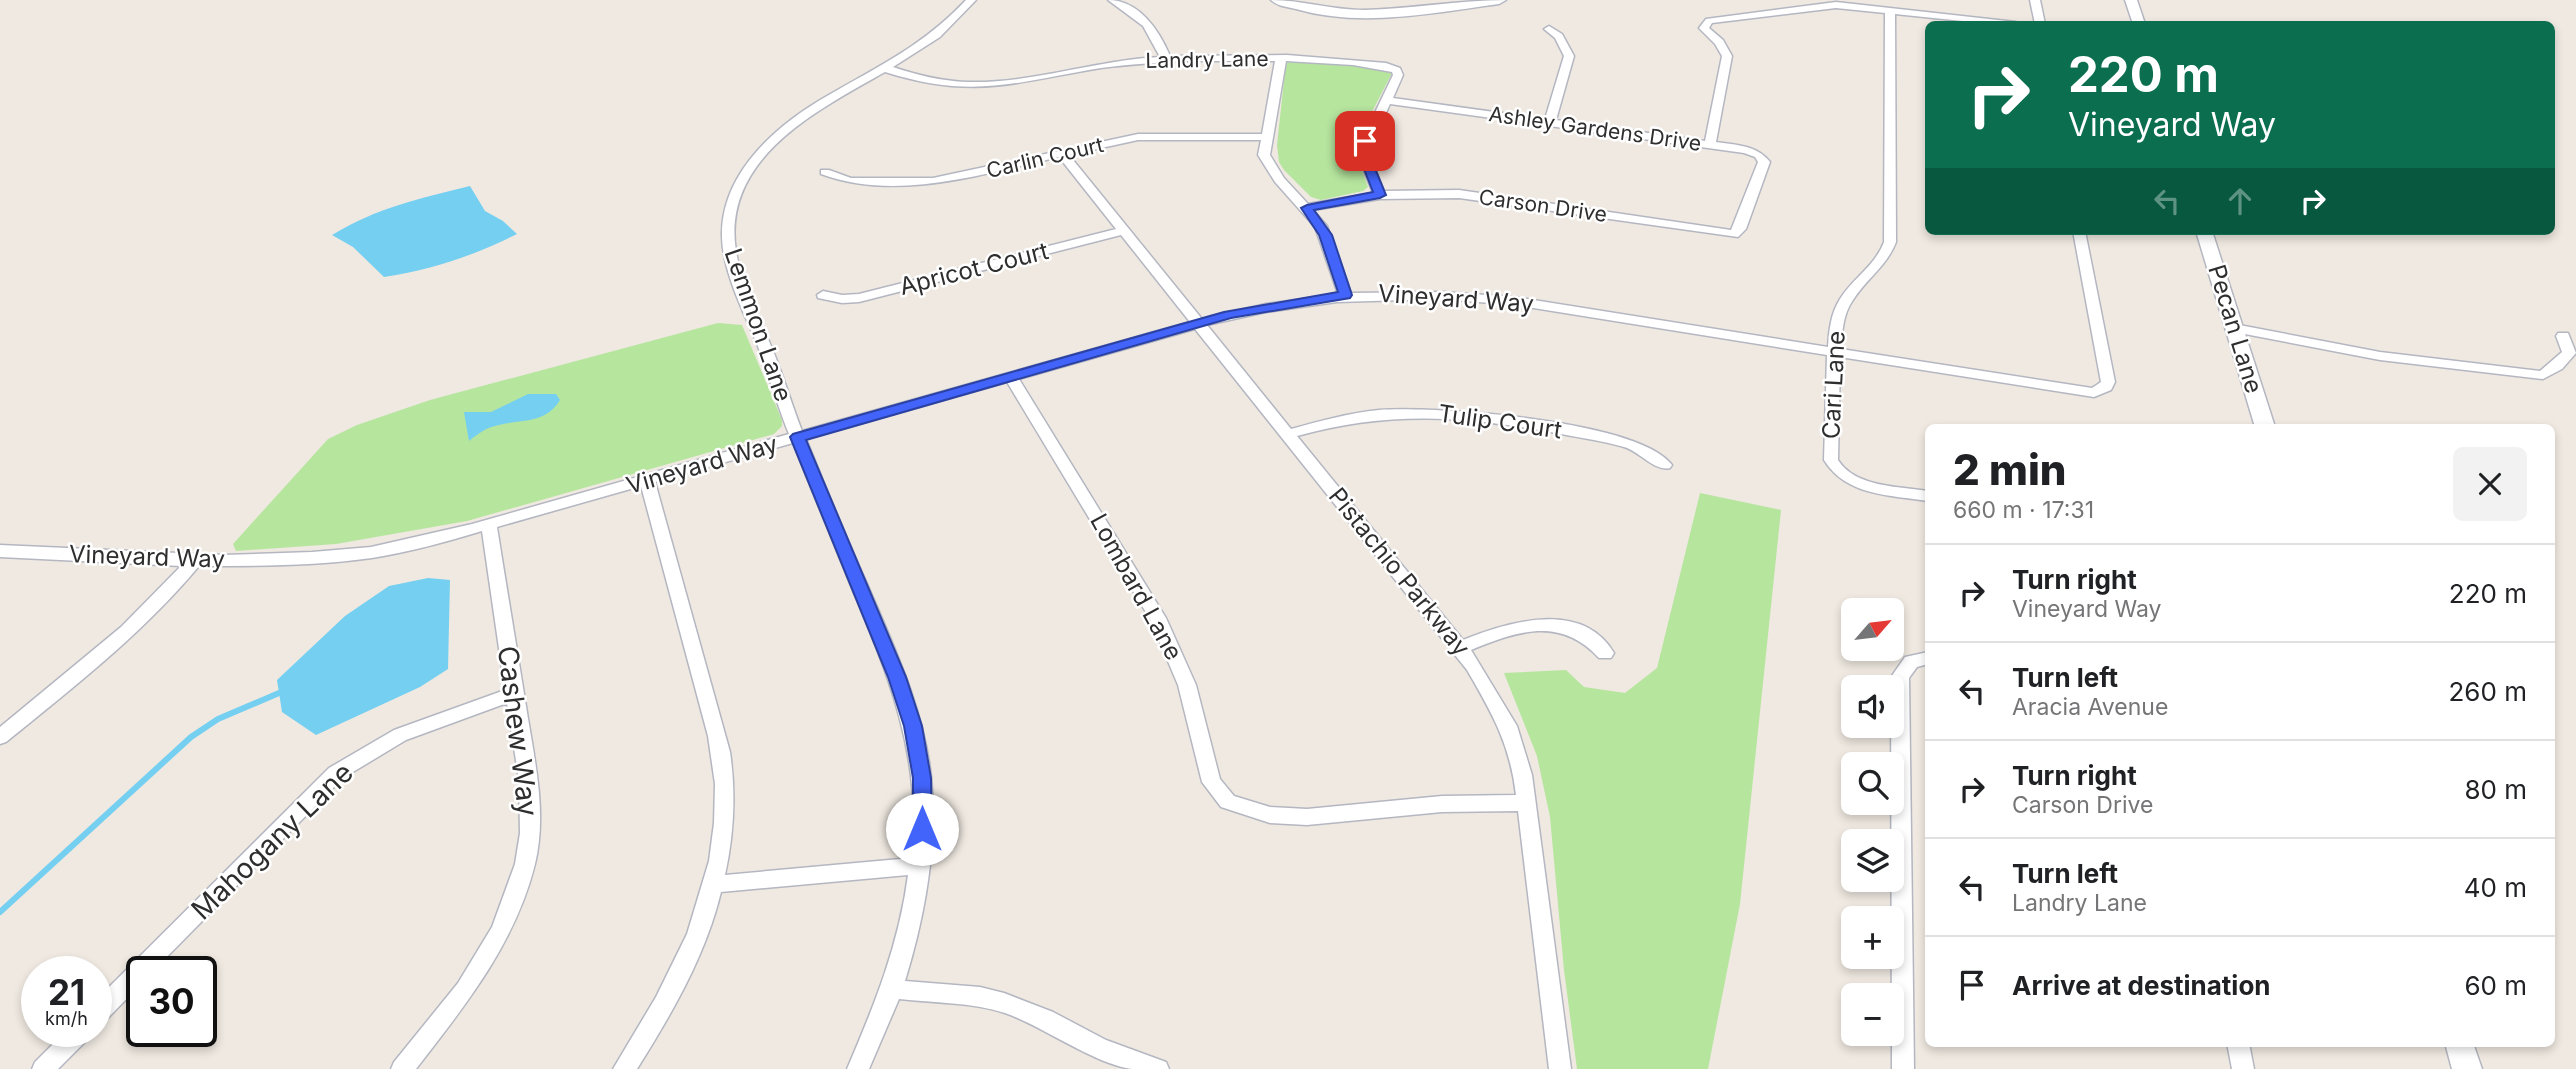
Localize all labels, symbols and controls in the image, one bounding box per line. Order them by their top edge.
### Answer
text: 220 m [2068,45,2219,104]
street label: Landry Lane [1145,46,1269,73]
icon: right [1953,49,2044,140]
street label: Ashley Gardens Drive [1487,101,1703,156]
text: Vineyard Way [2068,105,2276,144]
pin [1335,111,1395,171]
icon: arrive [1346,122,1384,160]
street label: Carlin Court [984,132,1106,183]
icon: left [2148,182,2186,220]
icon: ahead [2221,182,2259,220]
icon: right [2294,182,2332,220]
street label: Carson Drive [1477,184,1609,227]
street label: Apricot Court [896,236,1052,301]
street label: Lemmon Lane [719,244,798,405]
street label: Pecan Lane [2202,261,2269,397]
street label: Vineyard Way [1377,279,1535,318]
street label: Cari Lane [1816,330,1851,440]
street label: Tulip Court [1436,398,1564,445]
street label: Vineyard Way [623,429,781,500]
text: 2 min [1953,444,2067,495]
button: close [2453,447,2527,521]
street label: Pistachio Parkway [1323,482,1476,662]
text: 660 m · 17:31 [1953,496,2094,524]
street label: Lombard Lane [1084,509,1189,665]
street label: Vineyard Way [69,539,225,574]
text: Turn right [2012,564,2137,595]
icon: right [1953,574,1991,612]
text: 220 m [2449,578,2527,609]
text: Vineyard Way [2012,595,2162,623]
north arrow [1841,598,1904,662]
map controls [1841,598,1904,1046]
street label: Cashew Way [491,644,545,818]
text: Turn left [2012,662,2118,693]
icon: left [1953,672,1991,710]
button: sound [1841,675,1904,738]
text: 260 m [2449,676,2527,707]
text: Aracia Avenue [2012,693,2168,721]
button: search [1841,752,1904,815]
street label: Mahogany Lane [184,755,360,927]
text: Turn right [2012,760,2137,791]
icon: right [1953,770,1991,808]
text: 80 m [2464,774,2527,805]
text: Carson Drive [2012,791,2153,819]
position arrow [885,792,959,866]
button: layers [1841,829,1904,892]
text: Turn left [2012,858,2118,889]
icon: left [1953,868,1991,906]
text: 40 m [2464,872,2527,903]
text: Landry Lane [2012,889,2147,917]
button: + [1841,906,1904,969]
speed limit sign: 30 [126,956,217,1047]
icon: arrive [1953,966,1991,1004]
text: Arrive at destination [2012,970,2271,1001]
text: 60 m [2464,970,2527,1001]
text: 21 [48,971,85,1013]
button: − [1841,983,1904,1046]
text: km/h [45,1008,88,1029]

